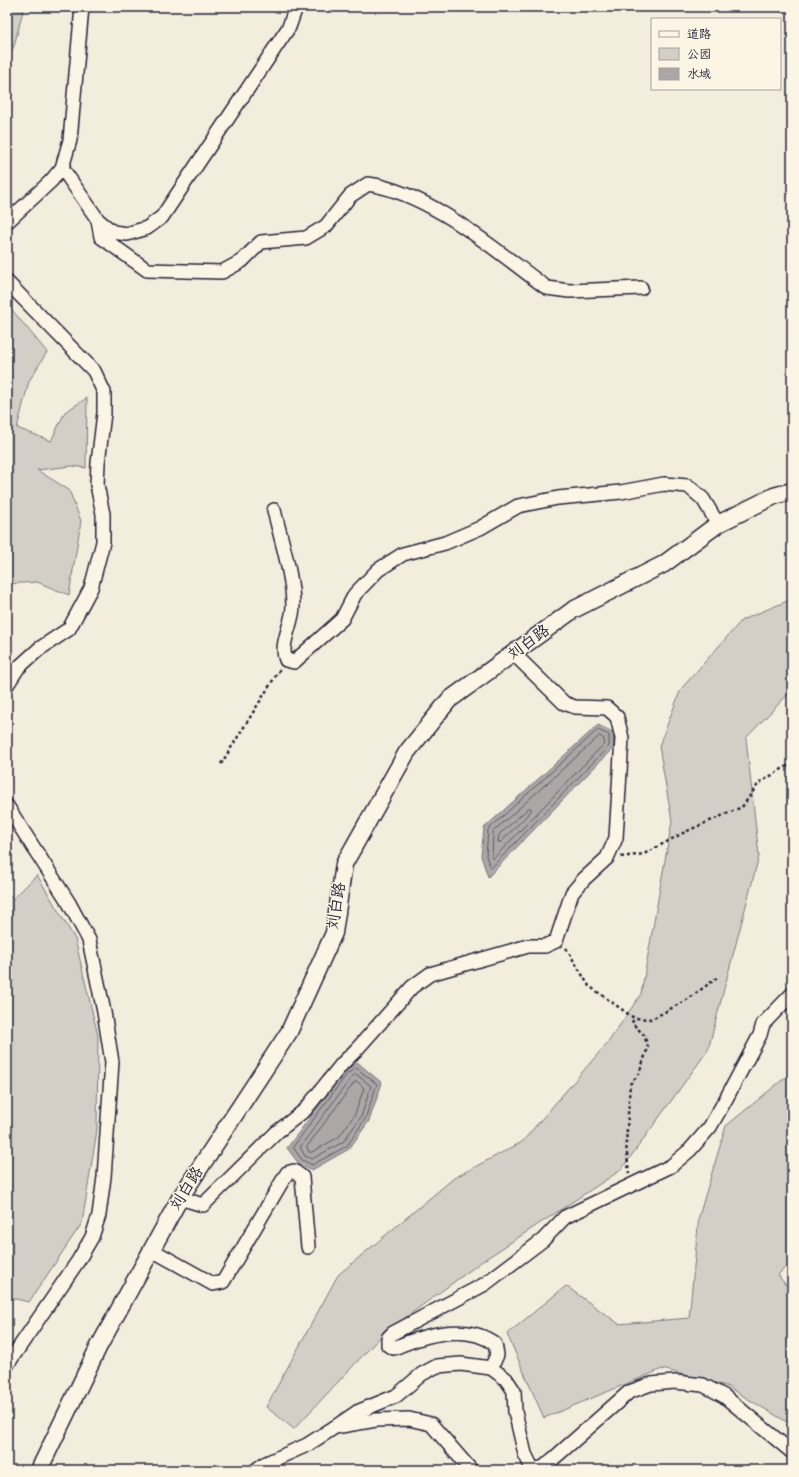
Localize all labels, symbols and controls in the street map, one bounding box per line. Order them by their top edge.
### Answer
legend [651,18,781,90]
text: 道路 [687,26,711,44]
text: 公园 [687,46,711,64]
text: 水域 [687,66,711,84]
street label: 刘白路 [503,619,555,667]
street label: 刘白路 [321,880,353,932]
street label: 刘白路 [164,1162,210,1216]

